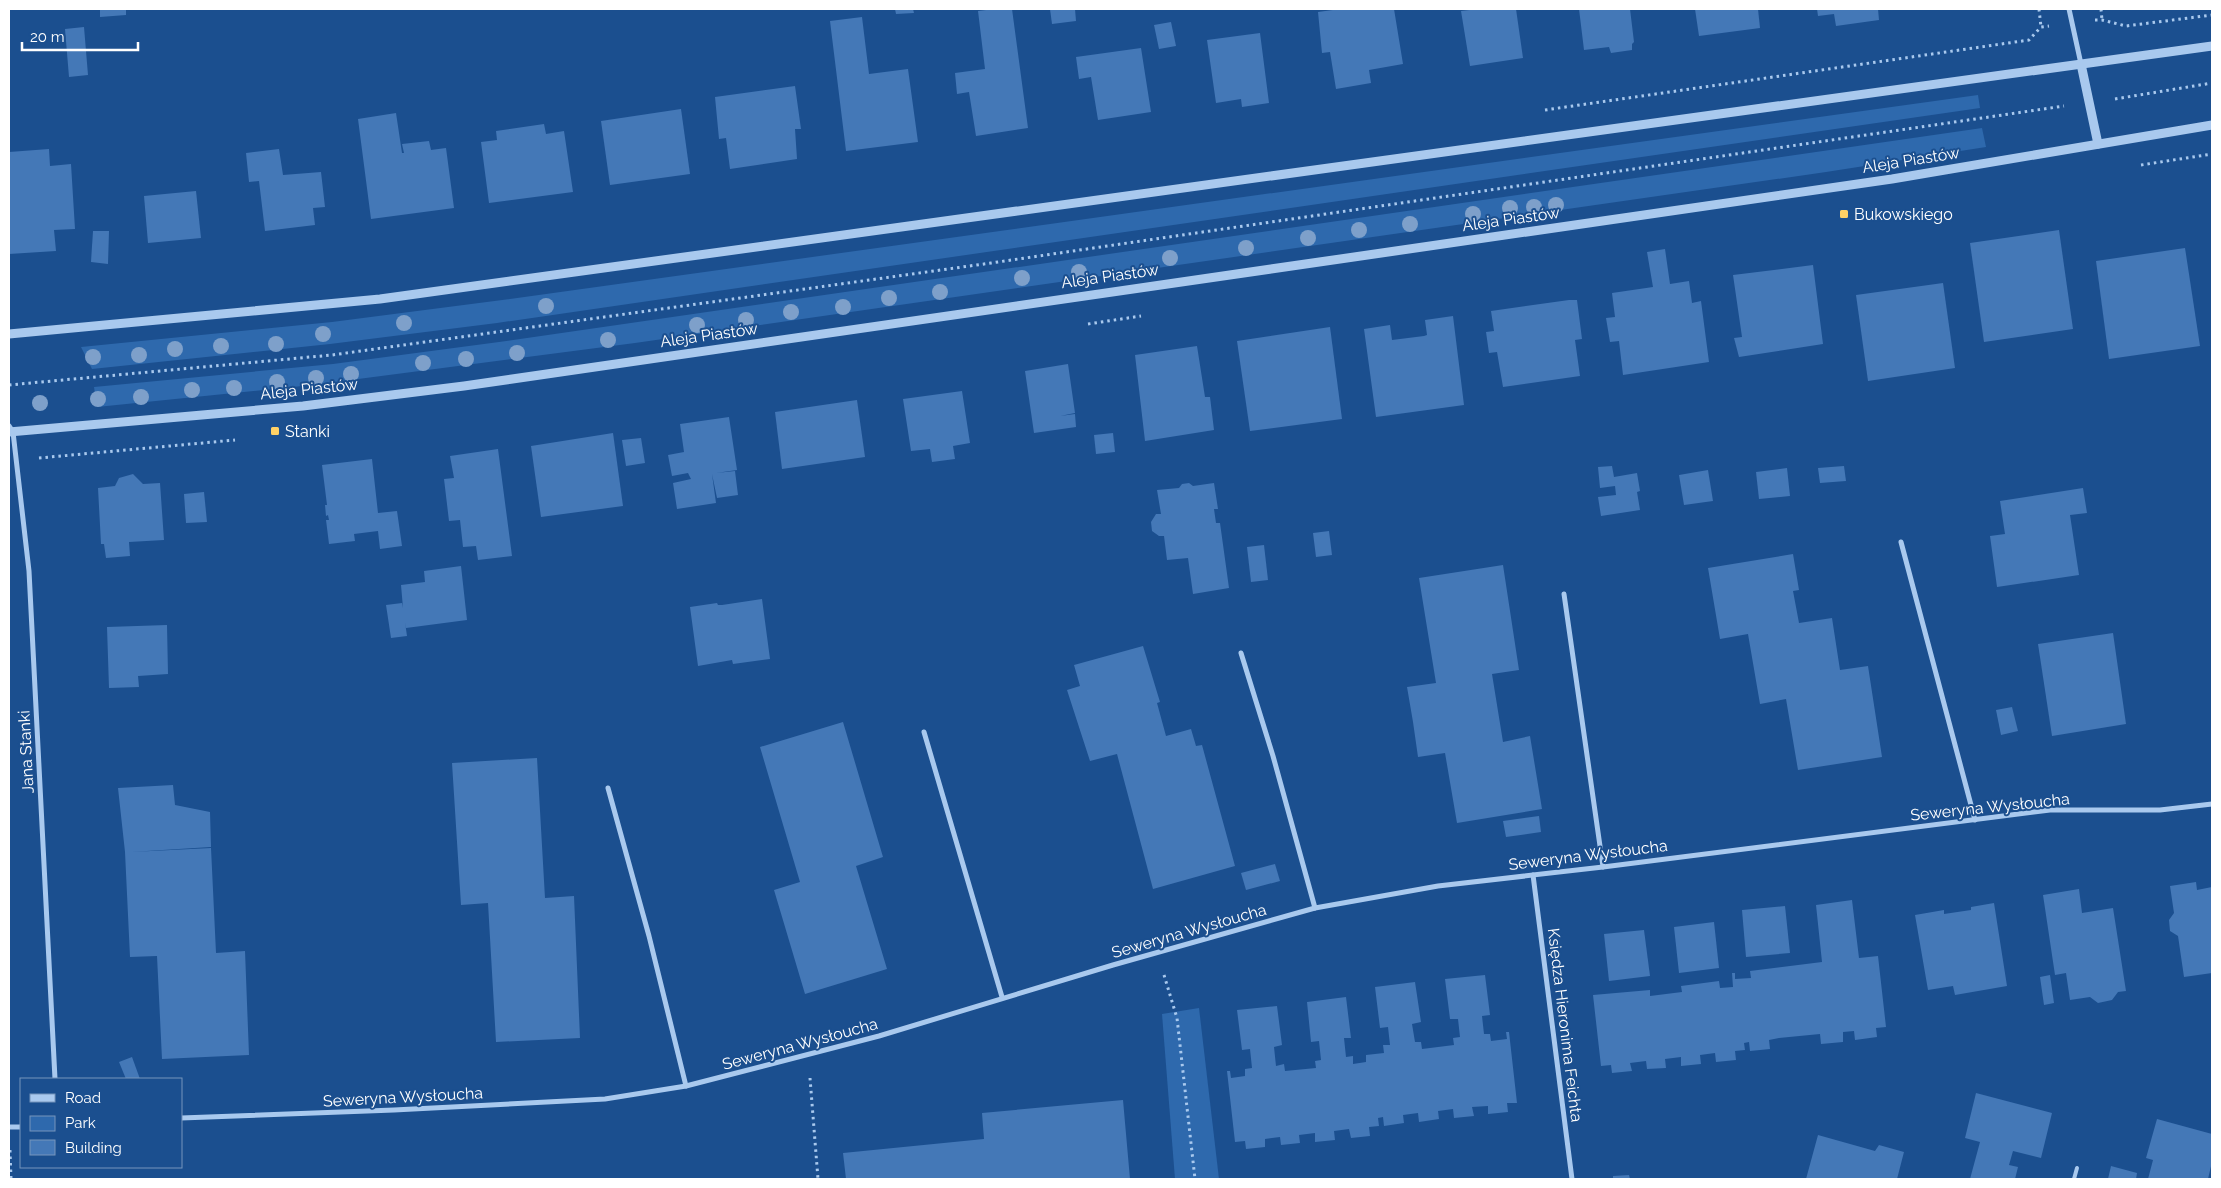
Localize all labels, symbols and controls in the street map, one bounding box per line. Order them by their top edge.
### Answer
scale bar [22,20,139,52]
text: 20 m [30,28,65,46]
street label: Aleja Piastów [1861,143,1961,177]
street label: Aleja Piastów [1461,203,1561,235]
place label: Bukowskiego [1854,205,1953,224]
marker: Bukowskiego [1838,208,1850,220]
street label: Aleja Piastów [1060,260,1160,292]
street label: Aleja Piastów [659,319,759,351]
street label: Aleja Piastów [259,374,359,404]
place label: Stanki [285,422,330,441]
marker: Stanki [269,425,281,437]
street label: Jana Stanki [14,710,38,794]
street label: Seweryna Wysłoucha [1909,789,2071,825]
street label: Seweryna Wysłoucha [1507,836,1669,874]
street label: Seweryna Wysłoucha [1109,900,1269,962]
street label: Księdza Hieronima Feichta [1544,927,1586,1123]
street label: Seweryna Wysłoucha [720,1014,880,1074]
legend [20,1078,182,1168]
street label: Seweryna Wysłoucha [323,1083,483,1111]
text: Road [65,1089,101,1107]
text: Park [65,1114,96,1132]
text: Building [65,1139,122,1157]

